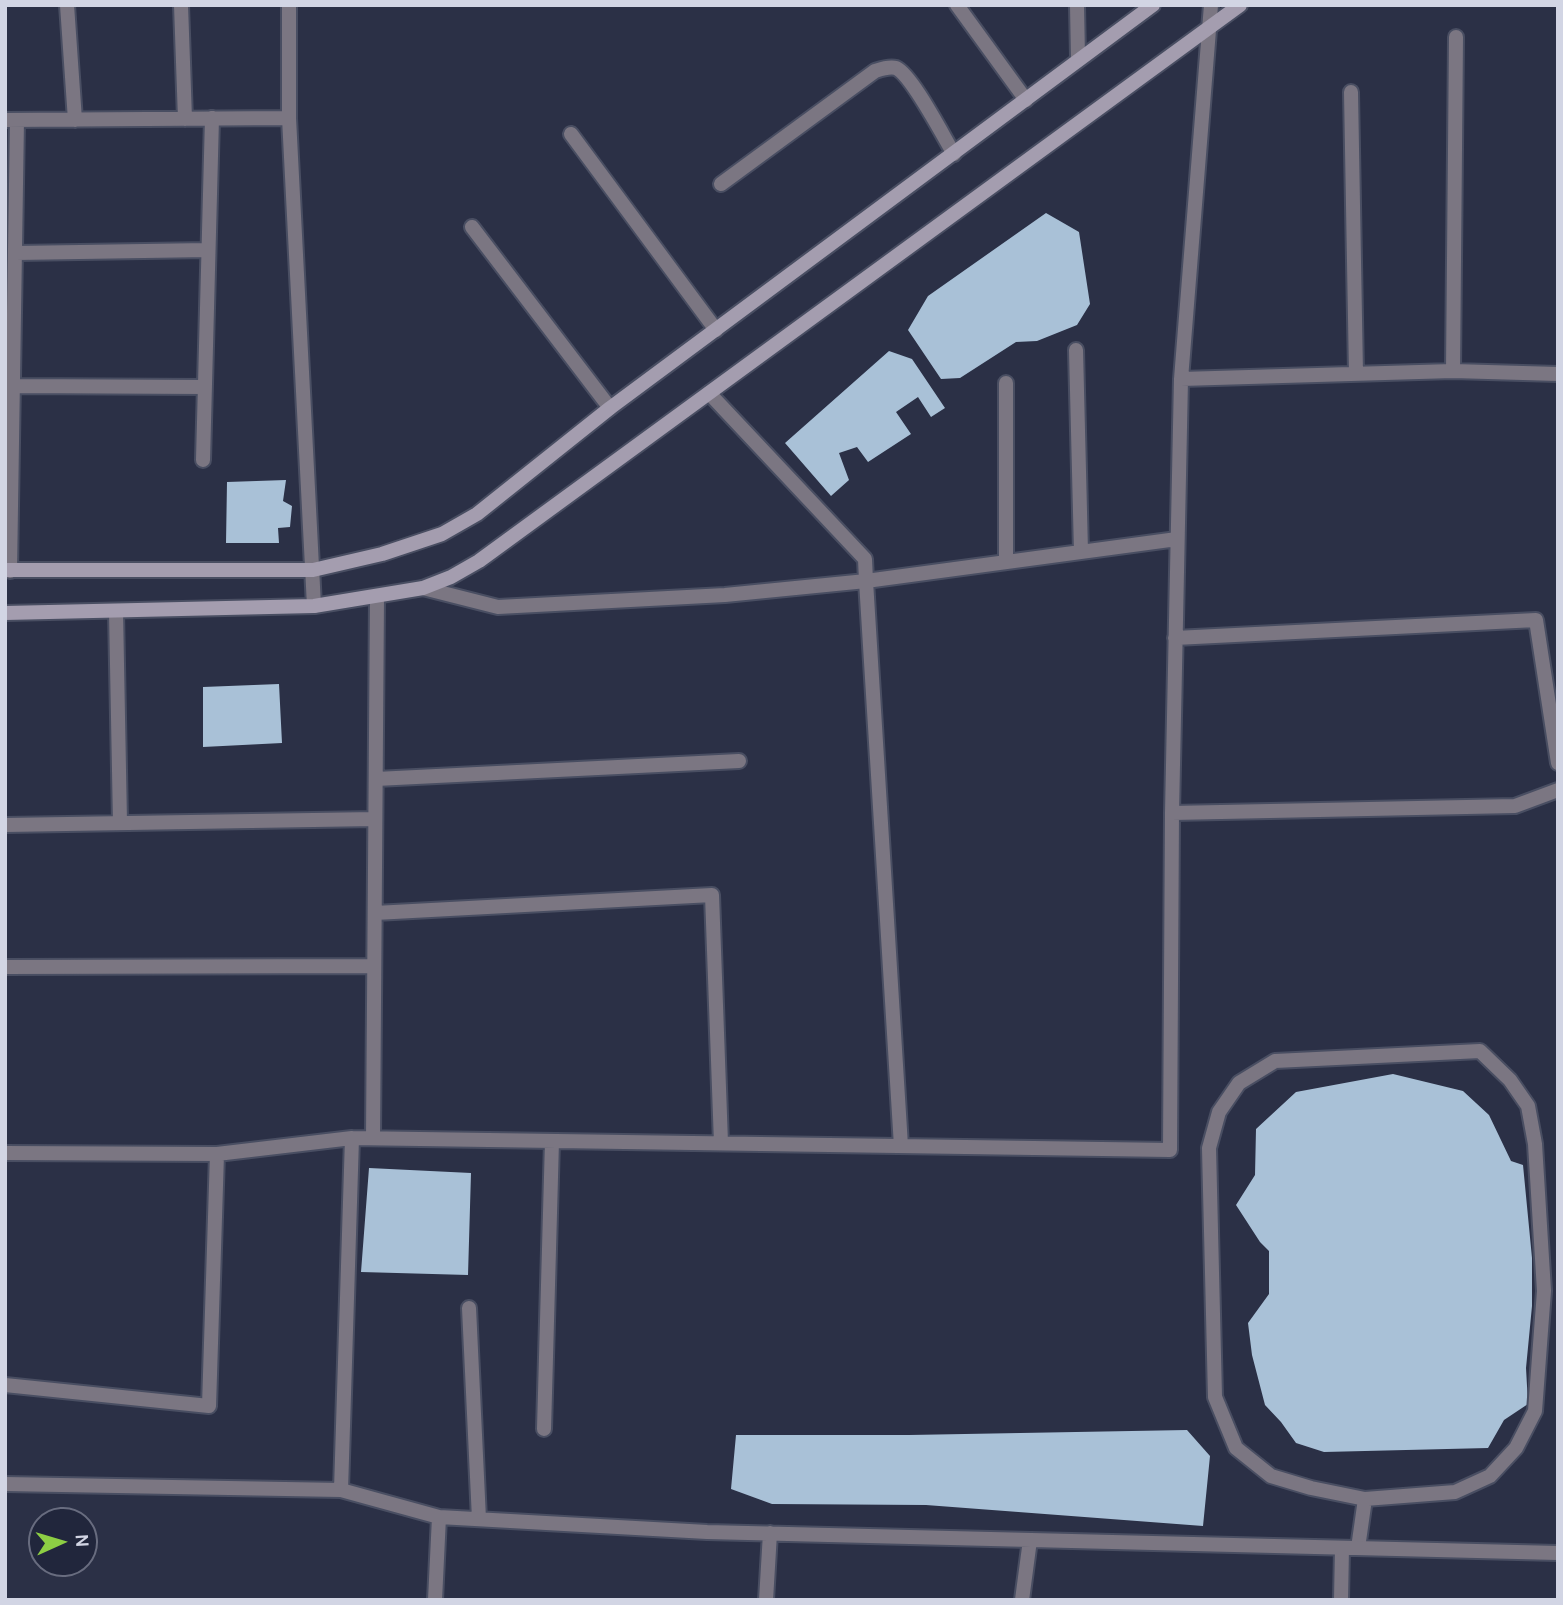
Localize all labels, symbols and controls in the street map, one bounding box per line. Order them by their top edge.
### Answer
north arrow [28,1507,98,1577]
text: N [71,1533,93,1548]

